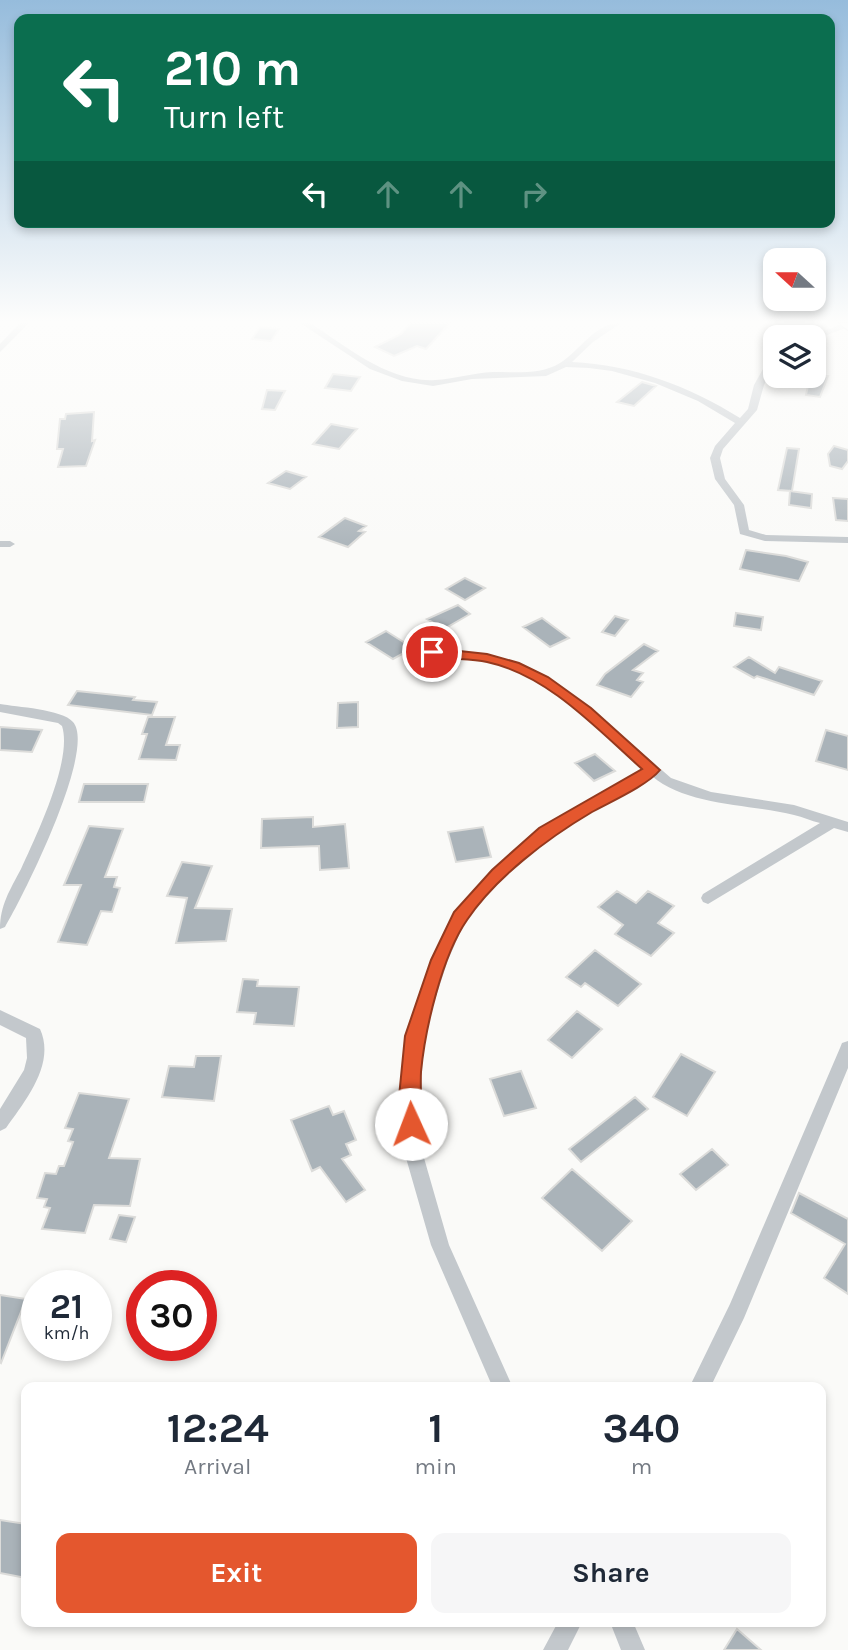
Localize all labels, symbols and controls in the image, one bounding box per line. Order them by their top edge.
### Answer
text: 210 m [164,40,301,97]
icon: left [49,42,140,133]
text: Turn left [164,99,284,136]
icon: left [296,175,334,213]
icon: ahead [369,175,407,213]
icon: ahead [442,175,480,213]
icon: right [515,175,553,213]
north arrow [763,248,826,312]
map controls [763,248,826,388]
button: layers [763,325,826,388]
pin [402,622,462,682]
icon: arrive [413,633,451,671]
position arrow [374,1087,448,1161]
speed limit sign: 30 [126,1270,217,1361]
text: 21 [50,1286,83,1327]
text: km/h [44,1322,89,1344]
text: 12:24 [167,1403,269,1453]
text: 1 [428,1403,443,1453]
text: 340 [603,1403,680,1453]
text: Arrival [184,1453,251,1480]
text: min [415,1453,457,1480]
text: m [631,1453,652,1480]
button: Exit [56,1533,417,1613]
button: Share [431,1533,791,1613]

